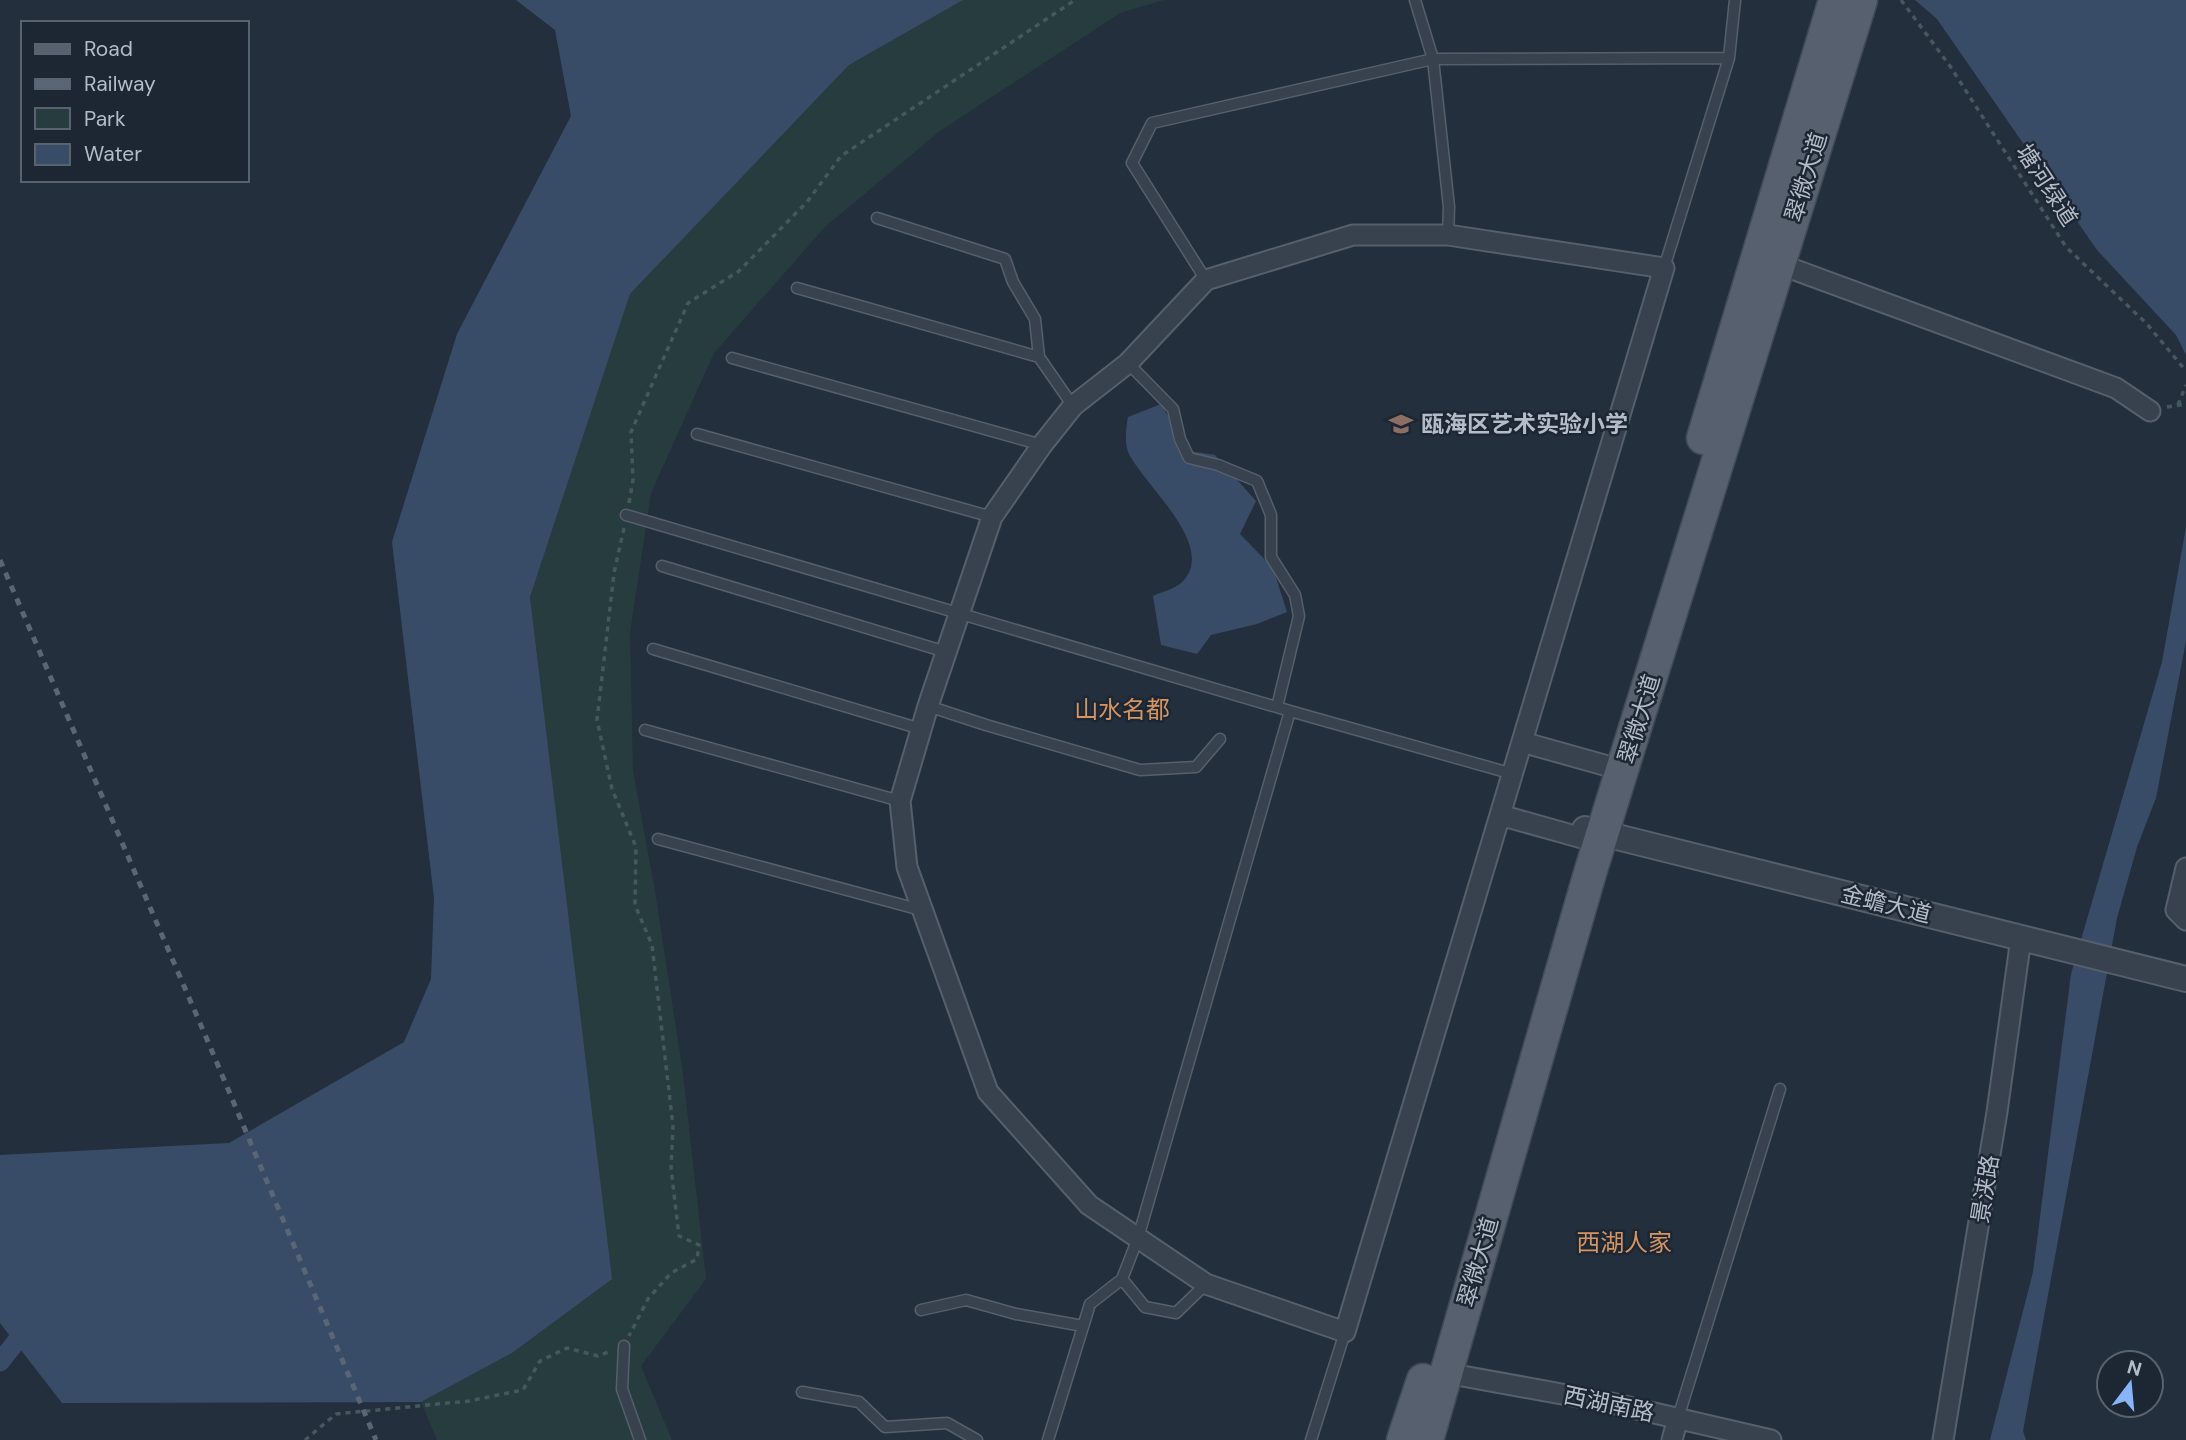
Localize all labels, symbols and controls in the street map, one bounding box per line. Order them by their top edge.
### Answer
legend [21,21,248,182]
text: Road [84,35,133,63]
text: Railway [84,70,156,98]
text: Park [84,105,126,133]
street label: 翠微大道 [1778,129,1834,225]
street label: 塘河绿道 [2009,138,2085,232]
text: Water [84,140,142,168]
place label: 瓯海区艺术实验小学 [1421,409,1628,439]
school or university icon: 瓯海区艺术实验小学 [1387,410,1415,438]
street label: 翠微大道 [1611,671,1667,767]
district label: 山水名都 [1074,694,1170,725]
street label: 金蟾大道 [1838,878,1934,930]
street label: 景浃路 [1965,1153,2005,1225]
street label: 翠微大道 [1451,1214,1505,1310]
district label: 西湖人家 [1576,1227,1672,1258]
north arrow [2095,1349,2165,1419]
text: N [2124,1354,2145,1382]
street label: 西湖南路 [1561,1380,1657,1428]

